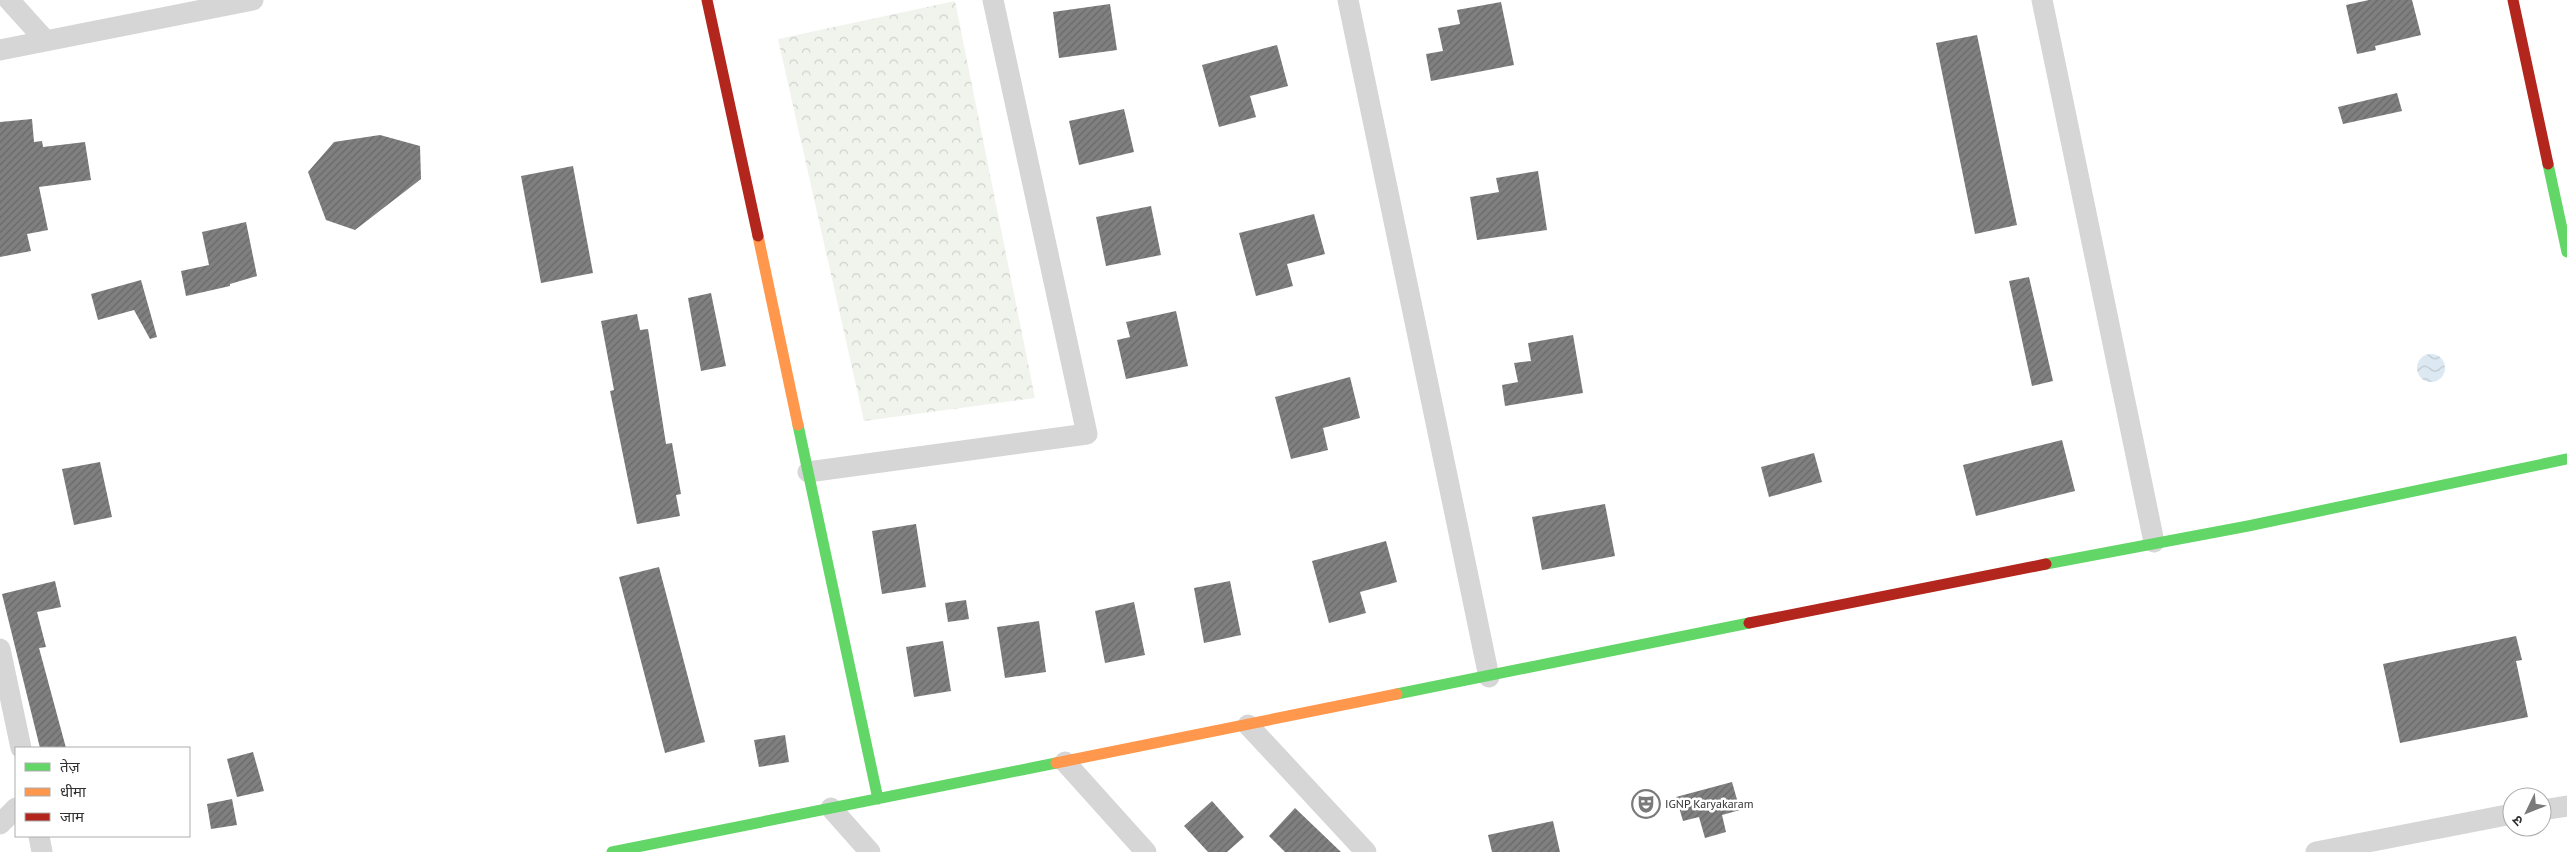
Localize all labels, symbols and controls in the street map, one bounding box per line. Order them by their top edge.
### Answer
legend [15,747,190,837]
text: तेज़ [60,757,81,776]
text: धीमा [60,782,87,801]
north arrow [2502,787,2552,837]
theatre icon: IGNP Karyakaram [1631,789,1661,819]
place label: IGNP Karyakaram [1665,796,1753,811]
text: जाम [60,807,85,826]
text: उ [2508,811,2527,830]

